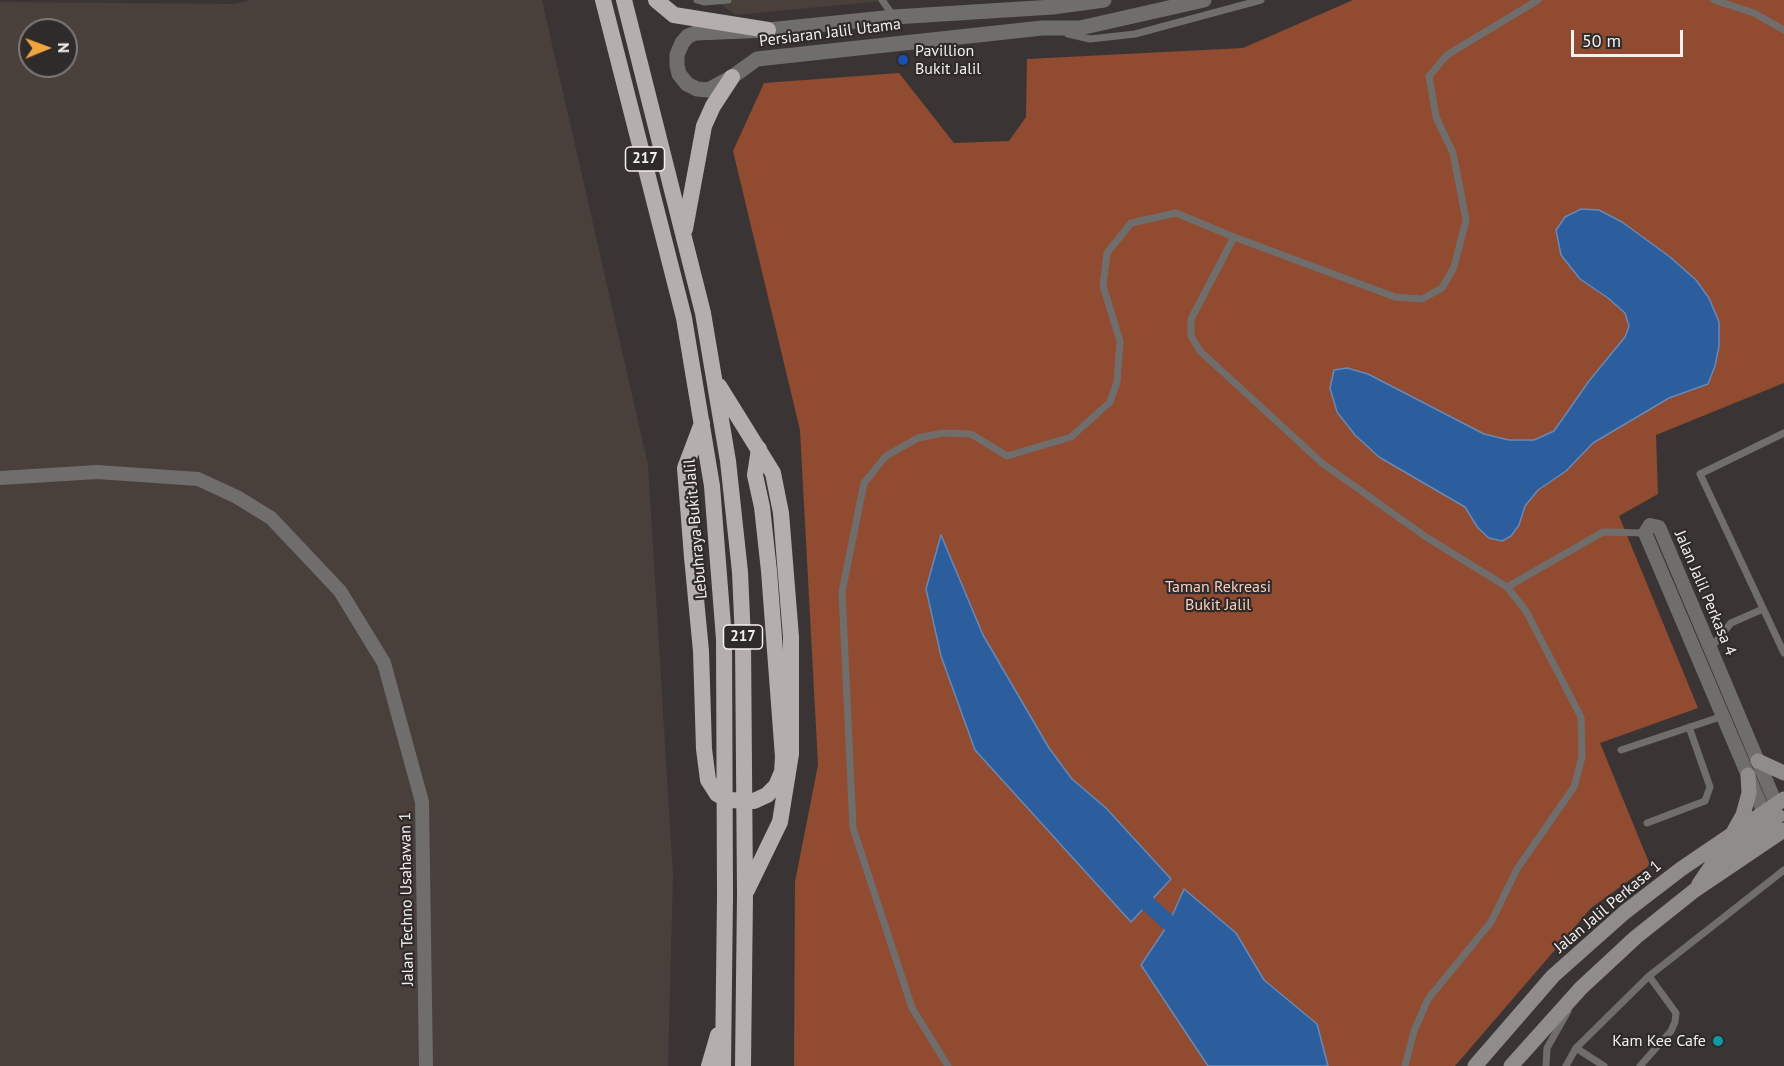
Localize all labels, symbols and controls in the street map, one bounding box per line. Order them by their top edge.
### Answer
street label: Persiaran Jalil Utama [758,15,902,51]
north arrow [18,18,78,78]
scale bar [1574,18,1686,56]
text: 50 m [1582,29,1621,52]
place label: Pavillion Bukit Jalil [915,41,981,79]
text: N [54,42,74,53]
marker: Pavillion Bukit Jalil [896,53,910,67]
road number: 217 [626,147,664,171]
street label: Lebuhraya Bukit Jalil [680,458,712,600]
street label: Jalan Jalil Perkasa 4 [1670,528,1740,658]
park label: Taman Rekreasi Bukit Jalil [1165,577,1271,615]
road number: 217 [724,625,762,649]
street label: Jalan Techno Usahawan 1 [396,812,418,986]
street label: Jalan Jalil Perkasa 1 [1551,857,1665,957]
place label: Kam Kee Cafe [1612,1031,1706,1051]
marker: Kam Kee Cafe [1711,1034,1725,1048]

